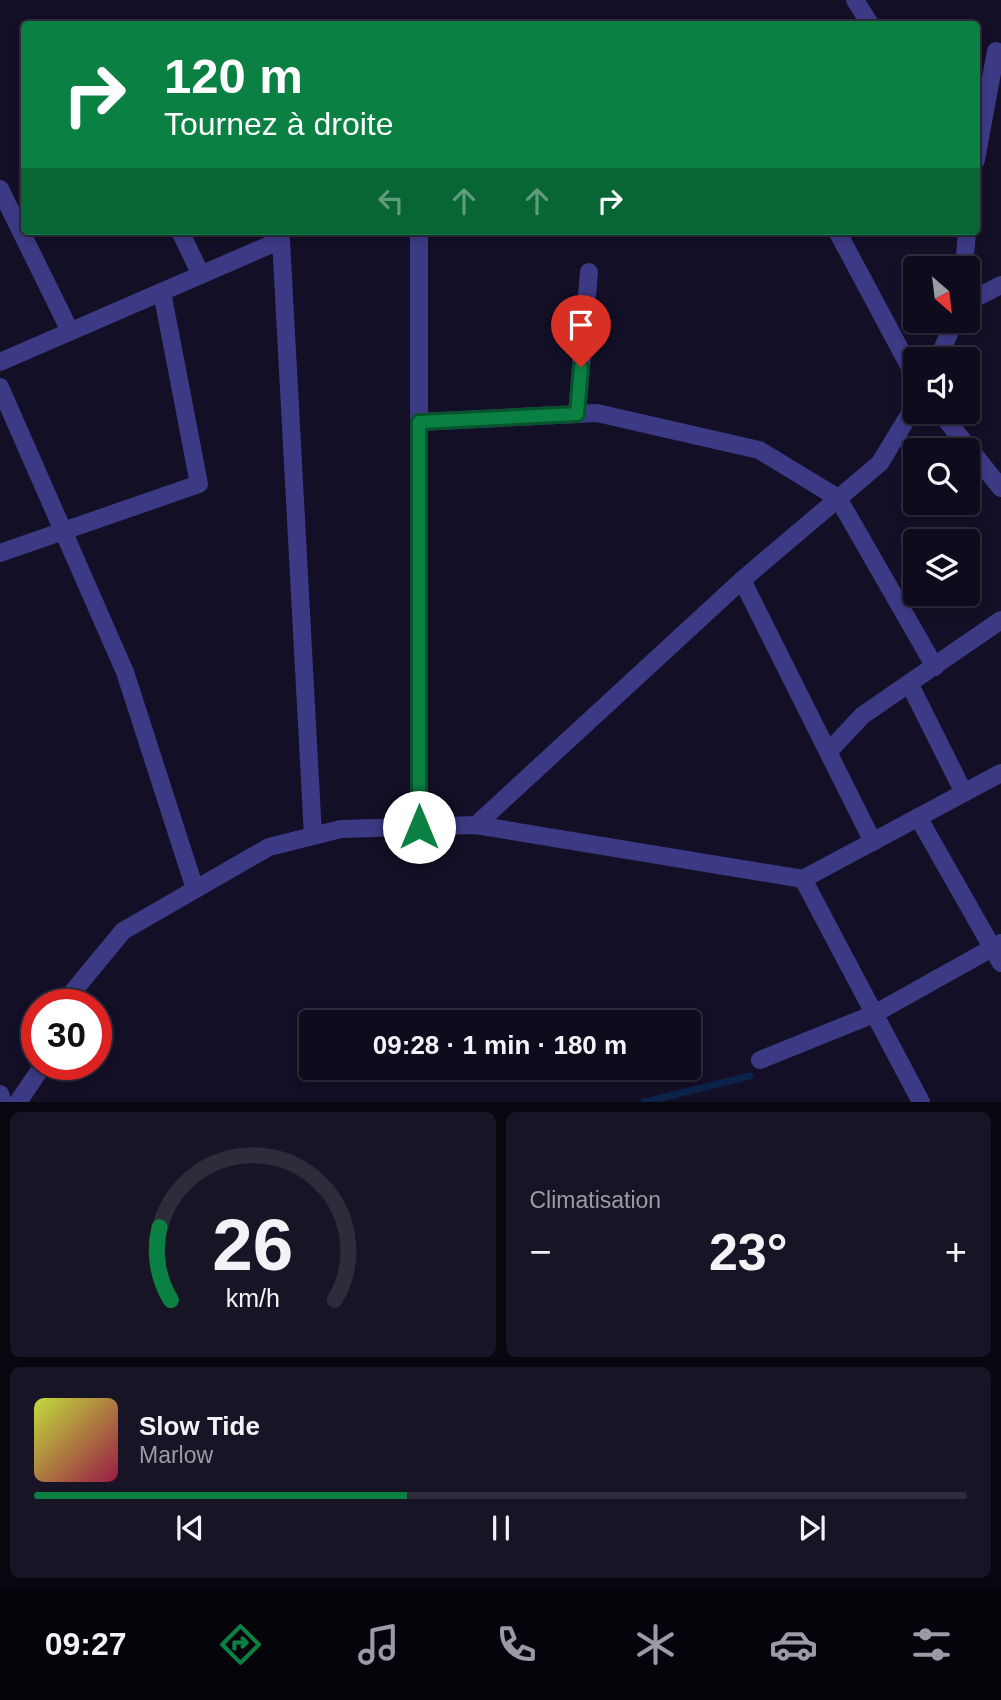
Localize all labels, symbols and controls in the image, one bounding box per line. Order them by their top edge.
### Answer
icon: right [49,49,140,140]
text: 120 m [164,49,303,103]
text: Tournez à droite [164,106,393,142]
icon: left [372,182,410,220]
icon: ahead [445,182,483,220]
icon: ahead [518,182,556,220]
icon: right [591,182,629,220]
north arrow [903,256,980,332]
map controls [903,256,980,606]
pin [551,295,611,367]
icon: arrive [562,306,600,344]
button: sound [903,347,980,424]
button: search [903,438,980,515]
button: layers [903,529,980,606]
position arrow [382,790,456,864]
speed limit sign: 30 [21,989,112,1080]
text: 09:28 · 1 min · 180 m [373,1030,627,1060]
text: Climatisation [530,1187,661,1213]
text: 26 [212,1205,293,1286]
text: 23° [709,1223,788,1281]
text: − [530,1231,552,1273]
text: + [945,1231,967,1273]
text: km/h [226,1284,280,1312]
text: Slow Tide [139,1411,260,1441]
text: Marlow [139,1442,213,1468]
icon: previous [171,1509,209,1547]
icon: pause [482,1509,520,1547]
icon: next [793,1509,831,1547]
icon: directions [216,1620,265,1669]
icon: music [354,1620,403,1669]
icon: phone [492,1620,541,1669]
icon: climate [631,1620,680,1669]
icon: car [769,1620,818,1669]
icon: filters [907,1620,956,1669]
text: 09:27 [45,1626,126,1662]

